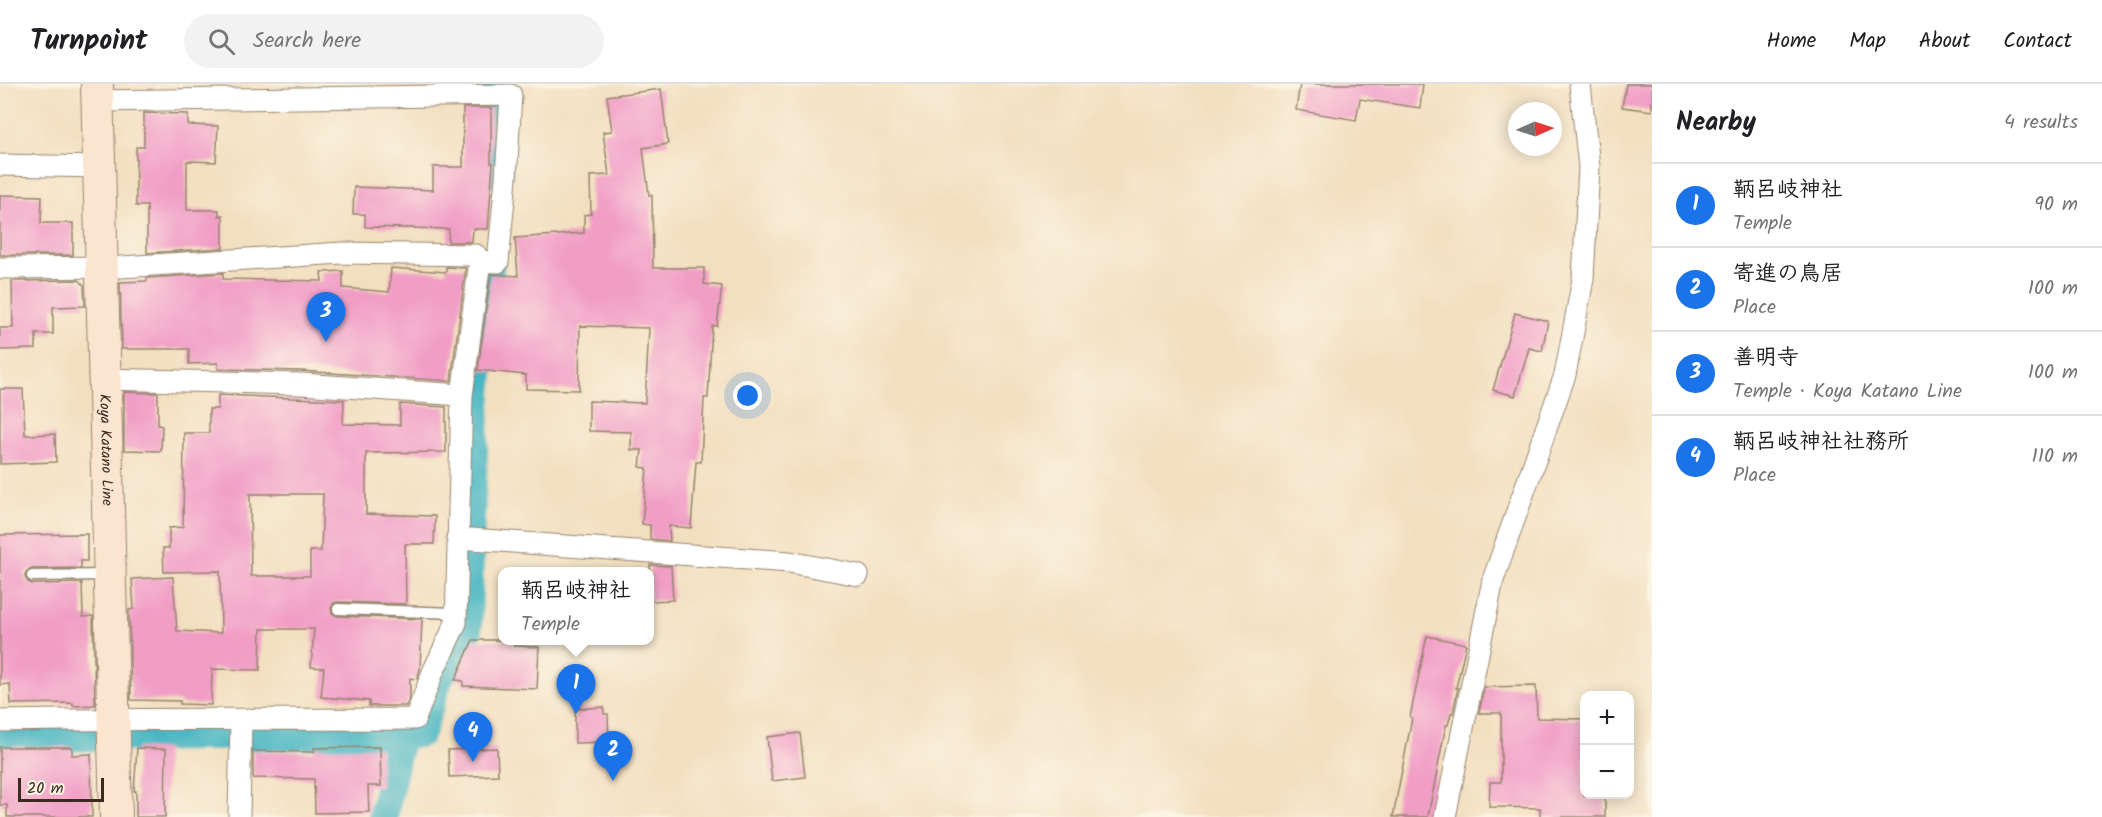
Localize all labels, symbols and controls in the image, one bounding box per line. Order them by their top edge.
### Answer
search box [184,14,604,68]
text: Turnpoint [30,19,148,64]
text: Search here [253,24,361,59]
icon: search [205,25,238,58]
text: Home [1767,25,1816,58]
text: Map [1849,25,1886,58]
text: About [1919,25,1970,58]
text: Contact [2003,25,2072,58]
north arrow [1508,102,1562,156]
text: Nearby [1676,102,1756,144]
text: 4 results [2004,107,2078,139]
text: 鞆呂岐神社 [1733,173,1843,208]
text: 1 [1692,189,1699,221]
text: 90 m [2034,189,2078,221]
text: Temple [1733,208,1792,240]
text: 寄進の鳥居 [1733,257,1843,292]
text: 2 [1690,273,1701,305]
text: 100 m [2028,273,2078,305]
pin: 3 [306,292,346,342]
text: Place [1733,292,1776,324]
text: 善明寺 [1733,341,1799,376]
text: 3 [1690,357,1701,389]
text: 100 m [2028,357,2078,389]
text: Temple · Koya Katano Line [1733,376,1962,408]
your location [733,381,762,410]
street label: Koya Katano Line [92,394,119,506]
text: 鞆呂岐神社社務所 [1733,425,1909,460]
text: 4 [1690,441,1701,473]
text: 110 m [2032,441,2078,473]
text: Place [1733,460,1776,492]
popup [498,567,654,645]
text: 鞆呂岐神社 [521,574,631,609]
text: Temple [521,609,580,641]
pin: 1 [556,664,596,714]
map controls [1580,691,1634,799]
button: + [1580,691,1634,745]
pin: 4 [454,712,492,762]
pin: 2 [594,732,632,781]
button: − [1580,745,1634,799]
scale bar [18,775,104,802]
text: 20 m [27,776,63,801]

